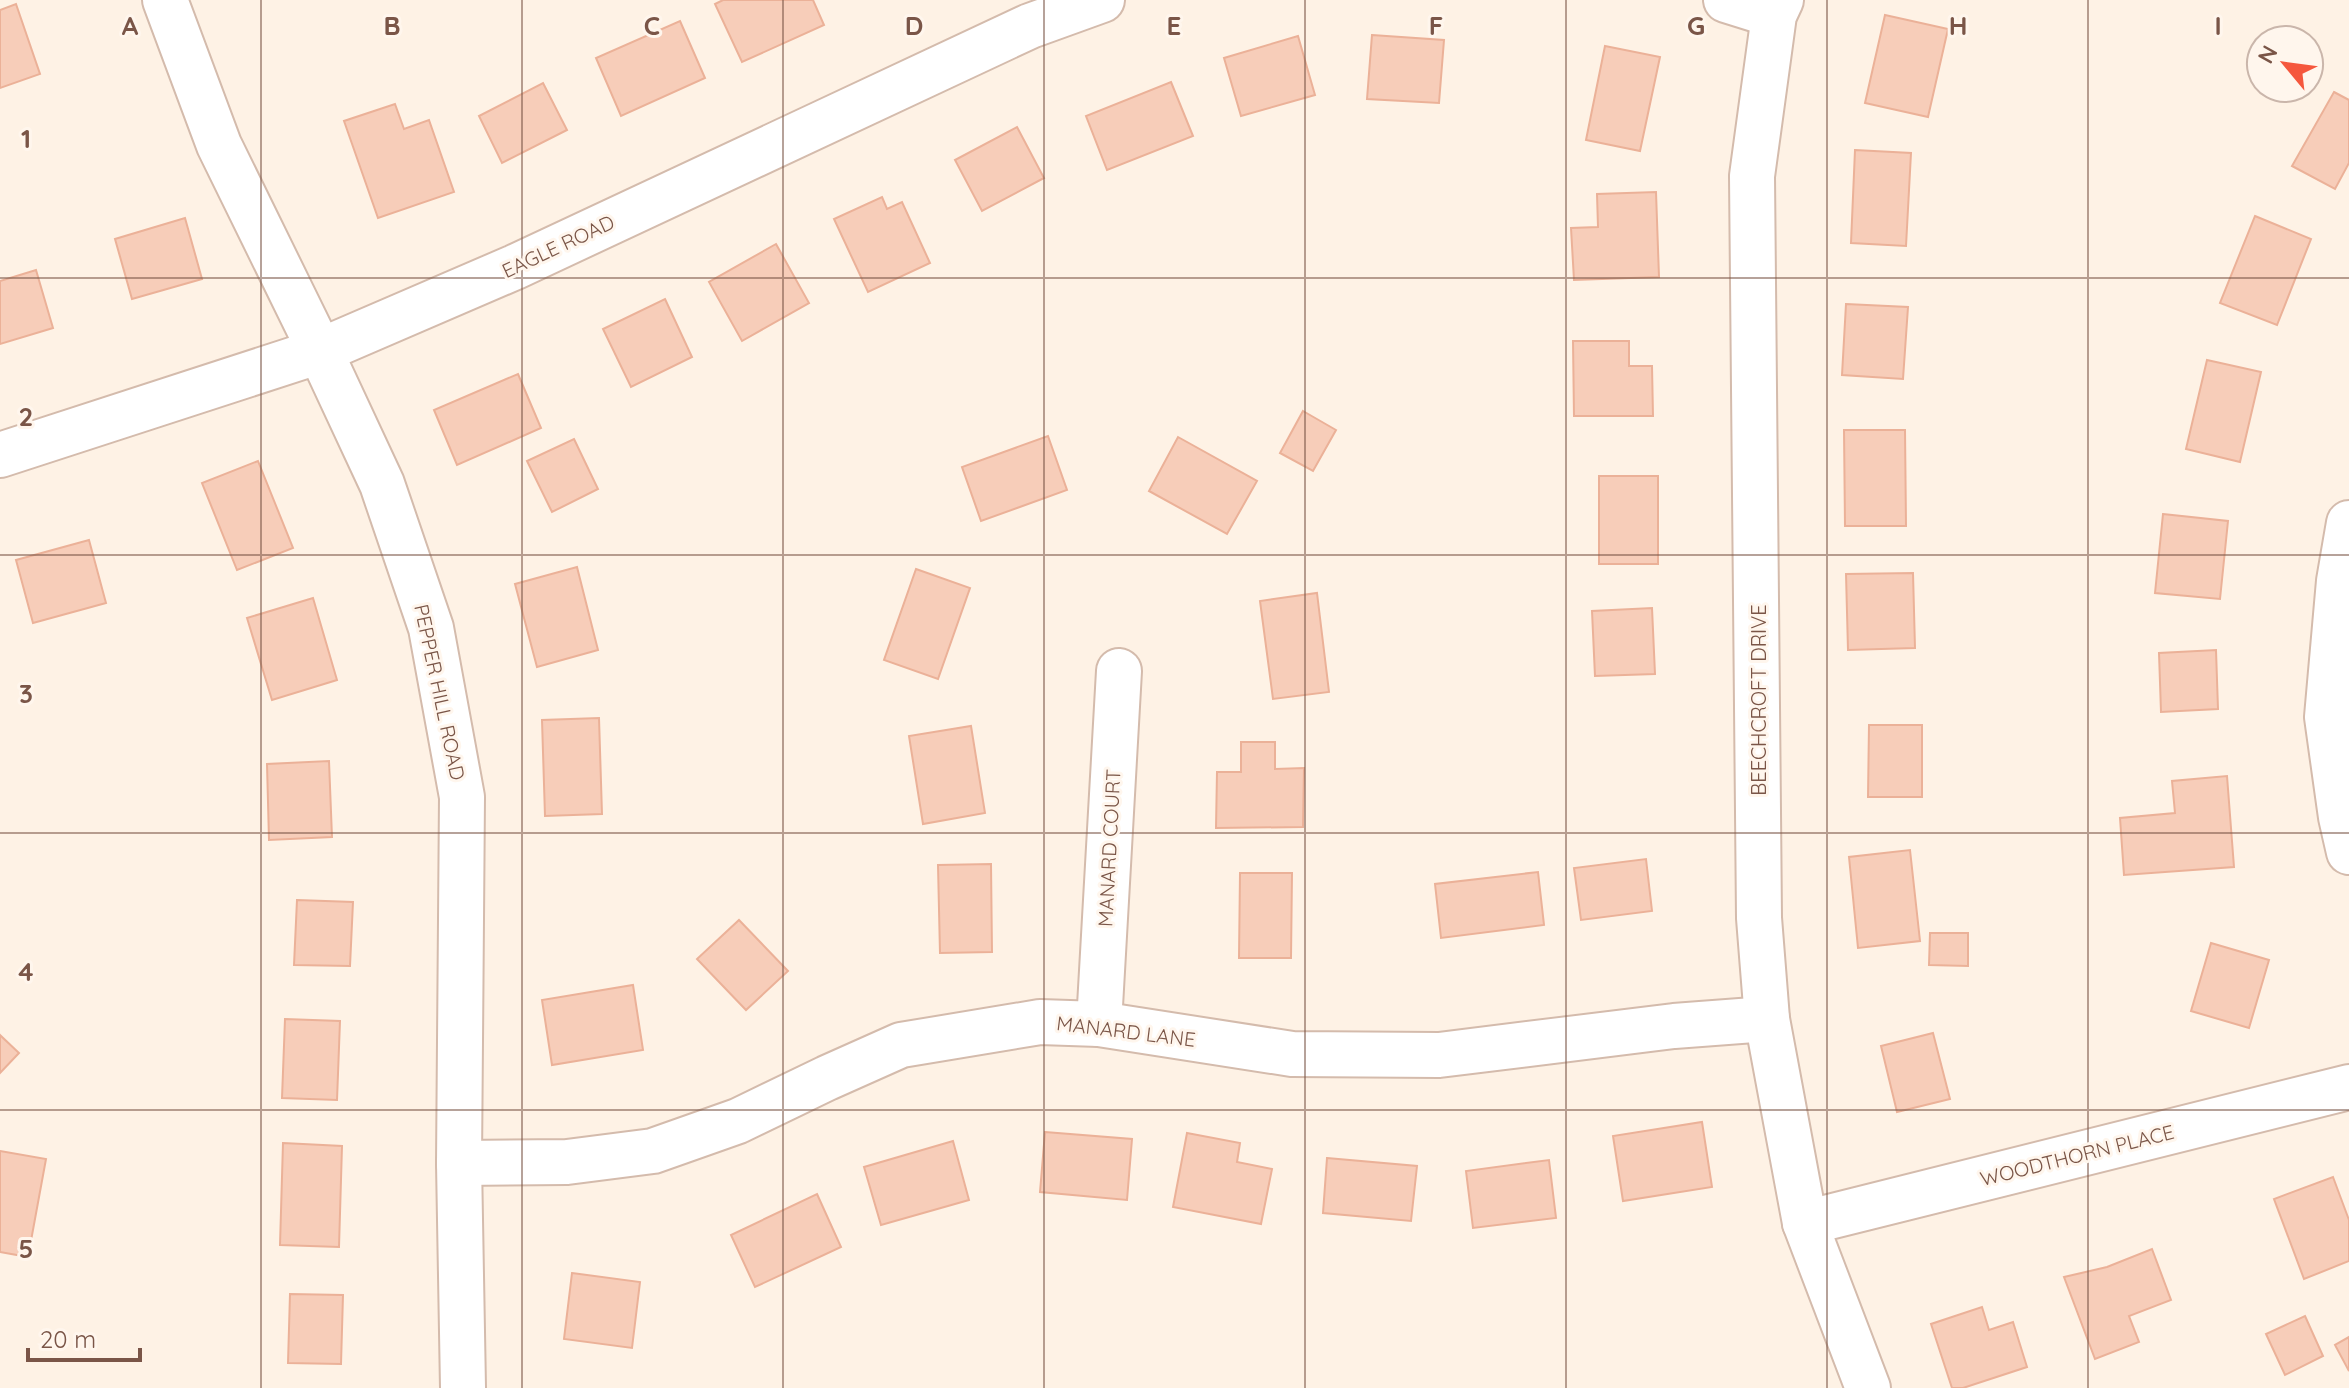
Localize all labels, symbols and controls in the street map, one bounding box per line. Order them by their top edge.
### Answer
text: A [122,9,139,42]
text: B [383,9,401,42]
text: C [644,9,660,42]
text: D [905,9,923,42]
text: E [1167,9,1181,42]
text: F [1429,9,1443,42]
text: G [1687,9,1705,42]
text: H [1949,9,1967,42]
text: I [2214,9,2222,42]
north arrow [2245,24,2325,104]
text: N [2251,40,2284,68]
text: 1 [21,122,31,155]
street label: EAGLE ROAD [498,209,618,283]
text: 2 [19,400,33,433]
street label: PEPPER HILL ROAD [409,602,471,782]
street label: BEECHCROFT DRIVE [1746,604,1771,796]
text: 3 [19,677,33,710]
street label: MANARD COURT [1092,768,1126,928]
text: 4 [18,955,34,988]
street label: MANARD LANE [1055,1010,1197,1052]
street label: WOODTHORN PLACE [1977,1119,2177,1191]
text: 5 [19,1232,33,1265]
scale bar [28,1312,140,1362]
text: 20 m [40,1324,96,1354]

